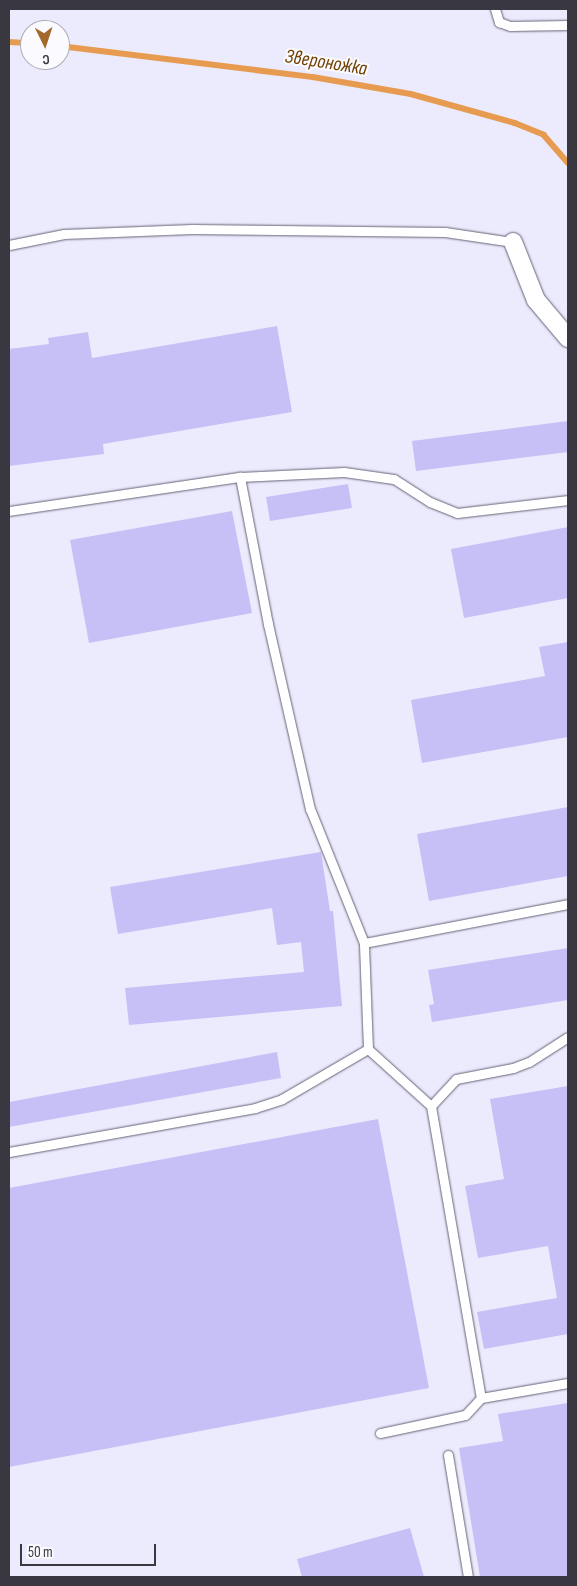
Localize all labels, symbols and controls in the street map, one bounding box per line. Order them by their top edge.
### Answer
north arrow [20,20,70,70]
water label: Звероножка [283,45,369,81]
text: С [42,51,50,68]
scale bar [22,1534,159,1566]
text: 50 m [28,1543,53,1562]

